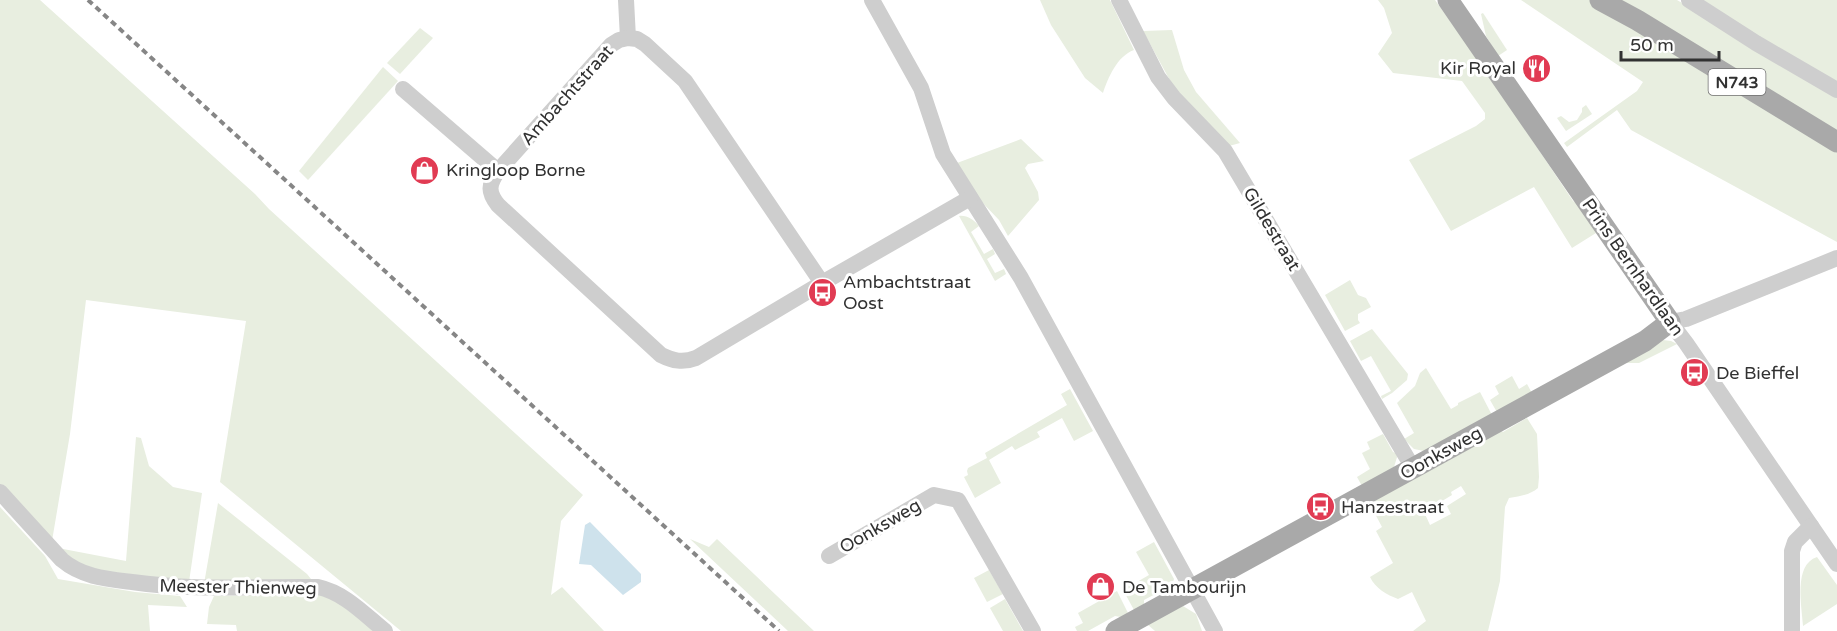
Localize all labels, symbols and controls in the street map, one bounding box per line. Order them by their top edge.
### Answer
scale bar [1621,24,1718,62]
text: 50 m [1630,34,1674,56]
street label: Ambachtstraat [516,40,618,150]
restaurant icon: Kir Royal [1521,52,1553,84]
place label: Kir Royal [1440,57,1516,79]
road number: N743 [1708,69,1766,95]
shop icon: Kringloop Borne [409,154,441,186]
place label: Kringloop Borne [446,159,586,181]
street label: Gildestraat [1239,183,1306,275]
street label: Prins Bernhardlaan [1577,194,1689,340]
place label: Ambachtstraat Oost [843,271,971,314]
bus stop icon: Ambachtstraat Oost [806,276,838,308]
bus stop icon: De Bieffel [1679,357,1711,389]
place label: De Bieffel [1716,362,1799,384]
street label: Oonksweg [1396,422,1486,484]
bus stop icon: Hanzestraat [1304,491,1336,523]
street label: Oonksweg [835,494,925,558]
place label: Hanzestraat [1341,496,1444,518]
shop icon: De Tambourijn [1085,571,1117,603]
street label: Meester Thienweg [159,575,317,599]
place label: De Tambourijn [1122,576,1246,598]

